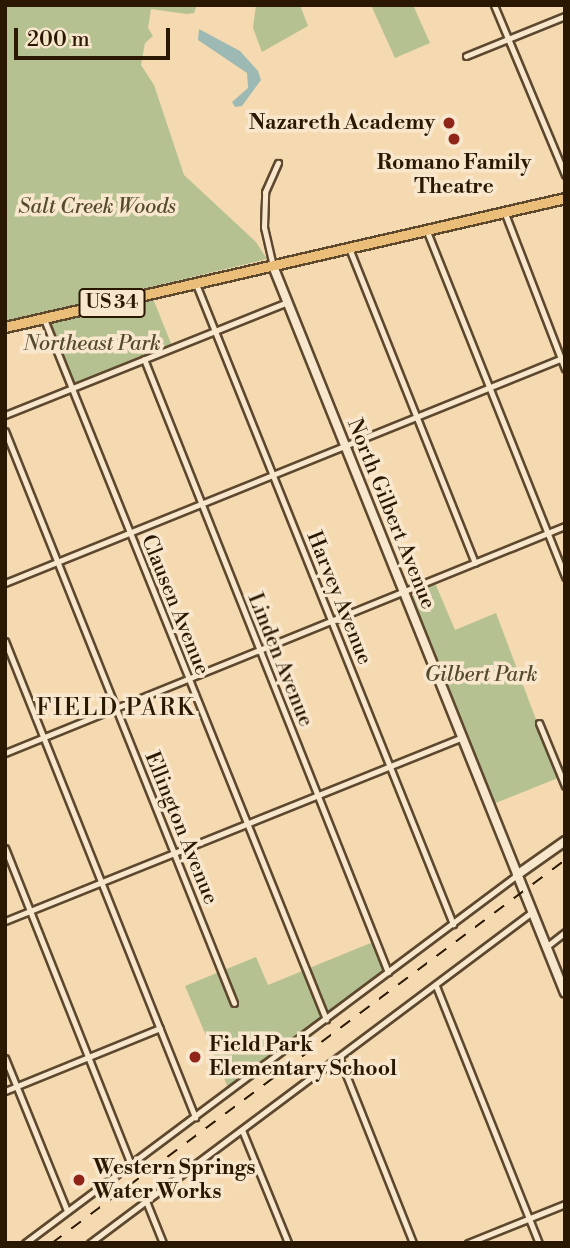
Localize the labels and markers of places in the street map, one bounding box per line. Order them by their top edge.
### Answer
place label: Nazareth Academy [249,110,435,136]
marker: Nazareth Academy [441,115,457,131]
marker: Romano Family Theatre [446,131,462,147]
place label: Romano Family Theatre [377,150,531,200]
place label: Field Park Elementary School [209,1032,397,1082]
marker: Field Park Elementary School [187,1049,203,1065]
place label: Western Springs Water Works [93,1155,255,1205]
marker: Western Springs Water Works [71,1172,87,1188]

